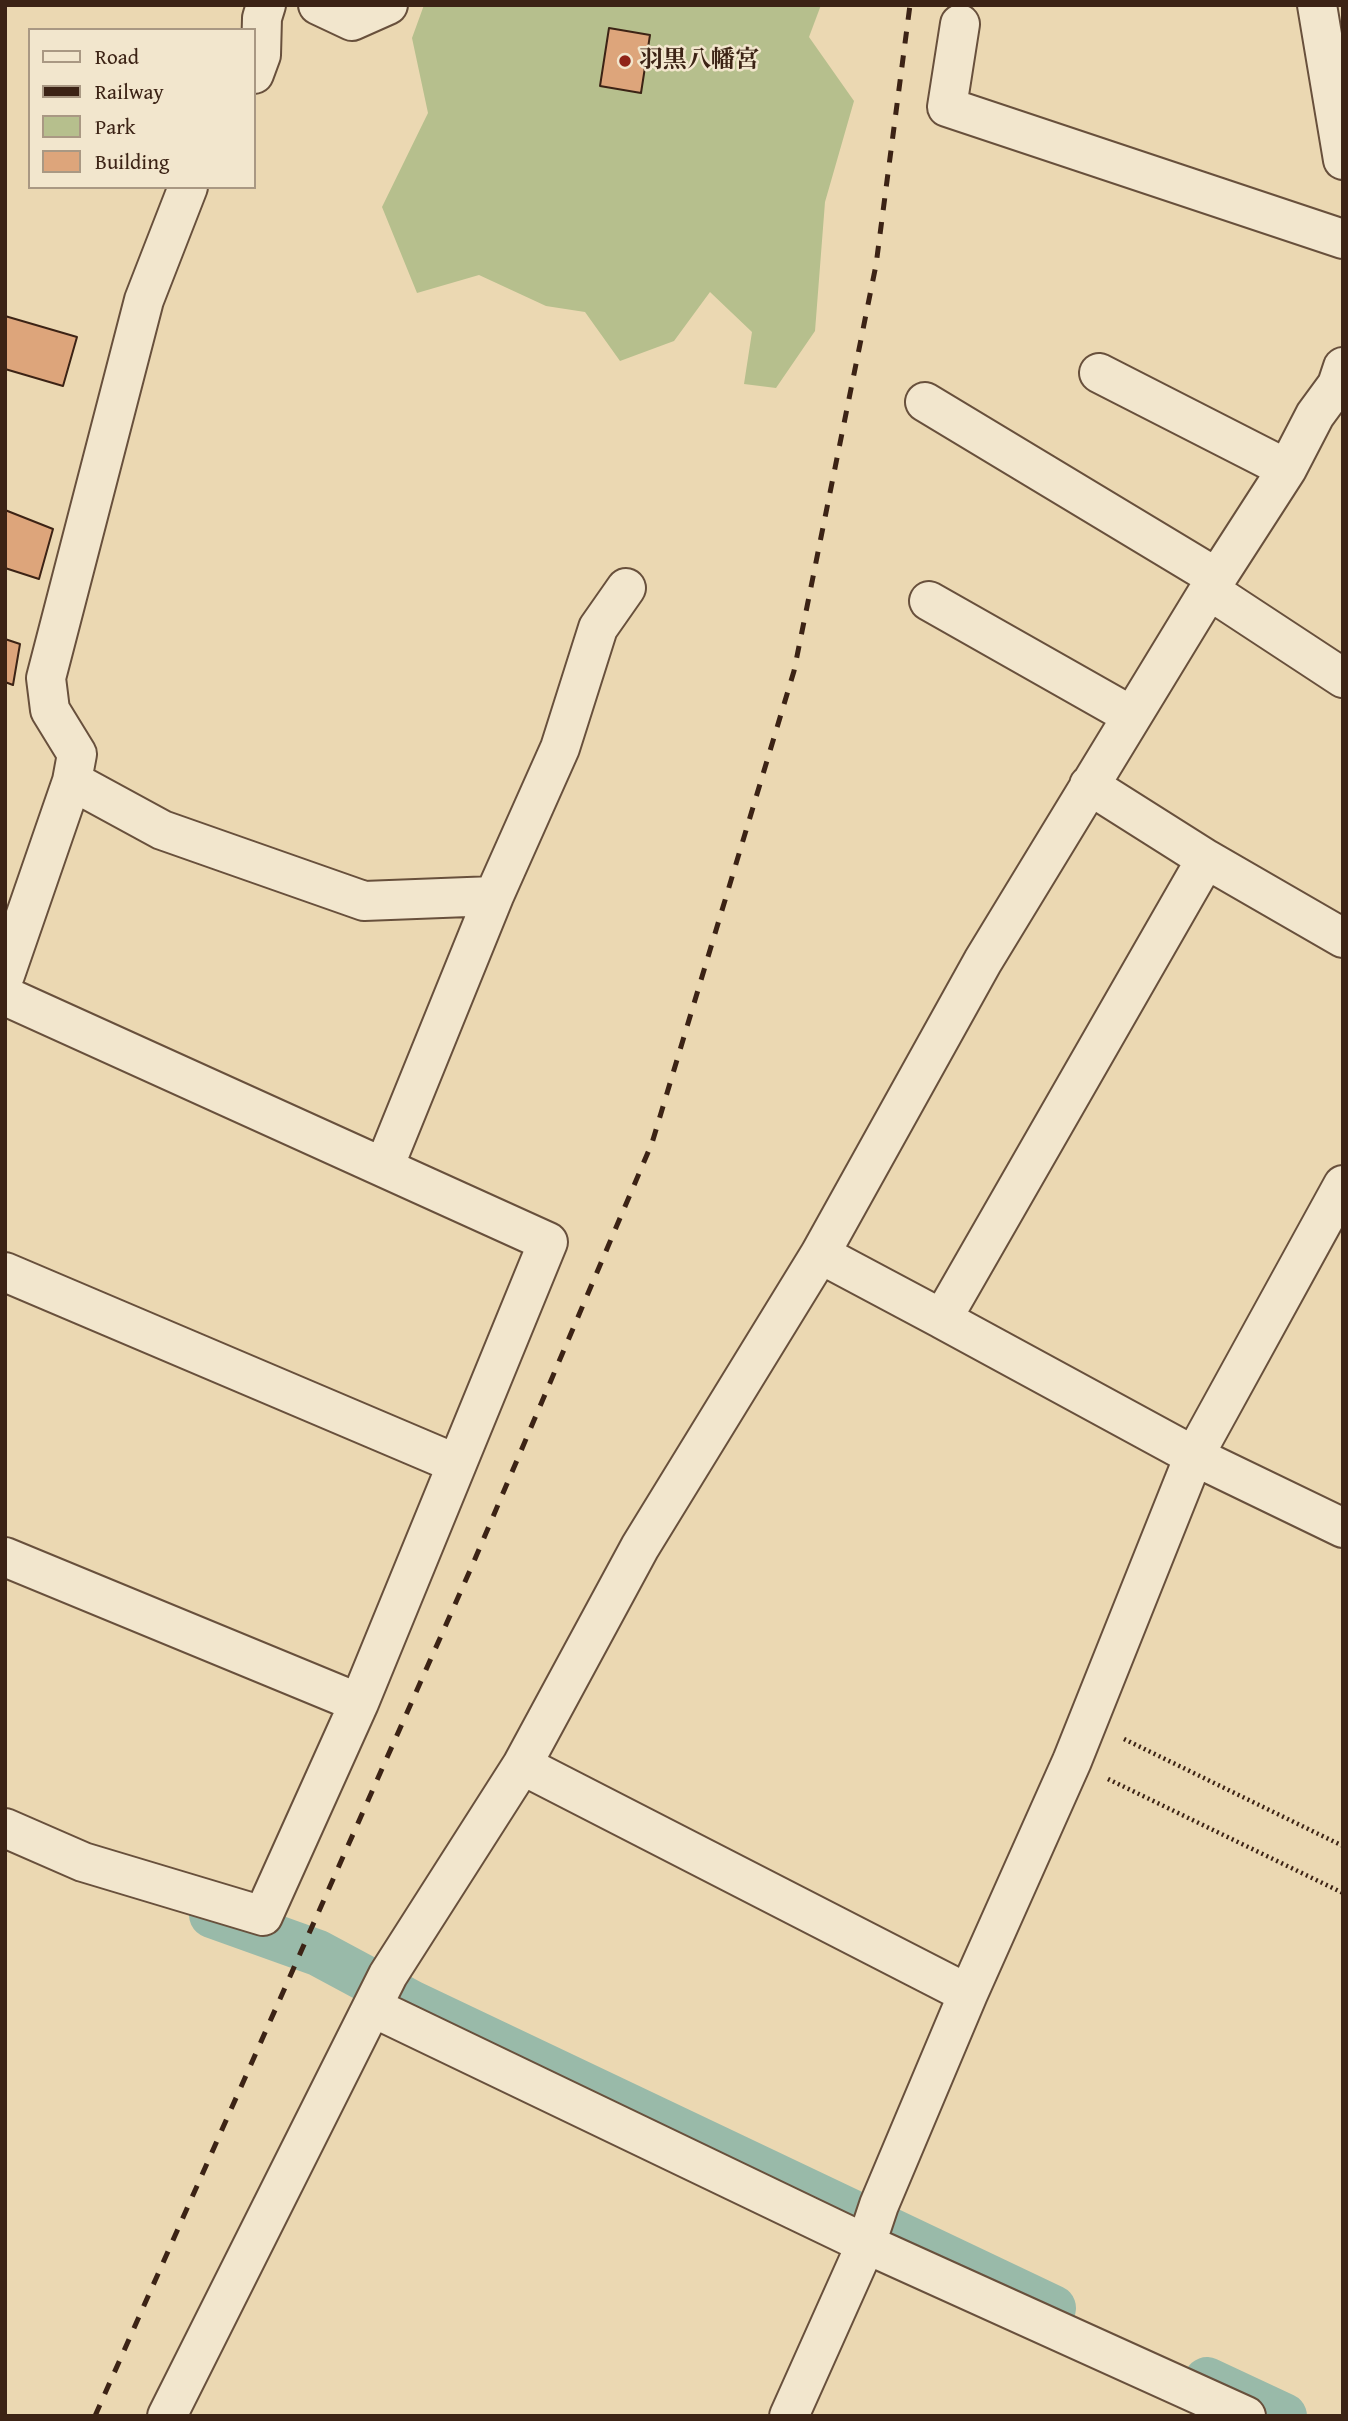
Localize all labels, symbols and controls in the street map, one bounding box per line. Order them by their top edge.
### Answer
legend [28,28,256,189]
text: Road [95,41,139,72]
place label: 羽黒八幡宮 [639,47,759,75]
marker: 羽黒八幡宮 [617,53,633,69]
text: Railway [95,76,164,107]
text: Park [95,111,136,142]
text: Building [95,146,169,177]

